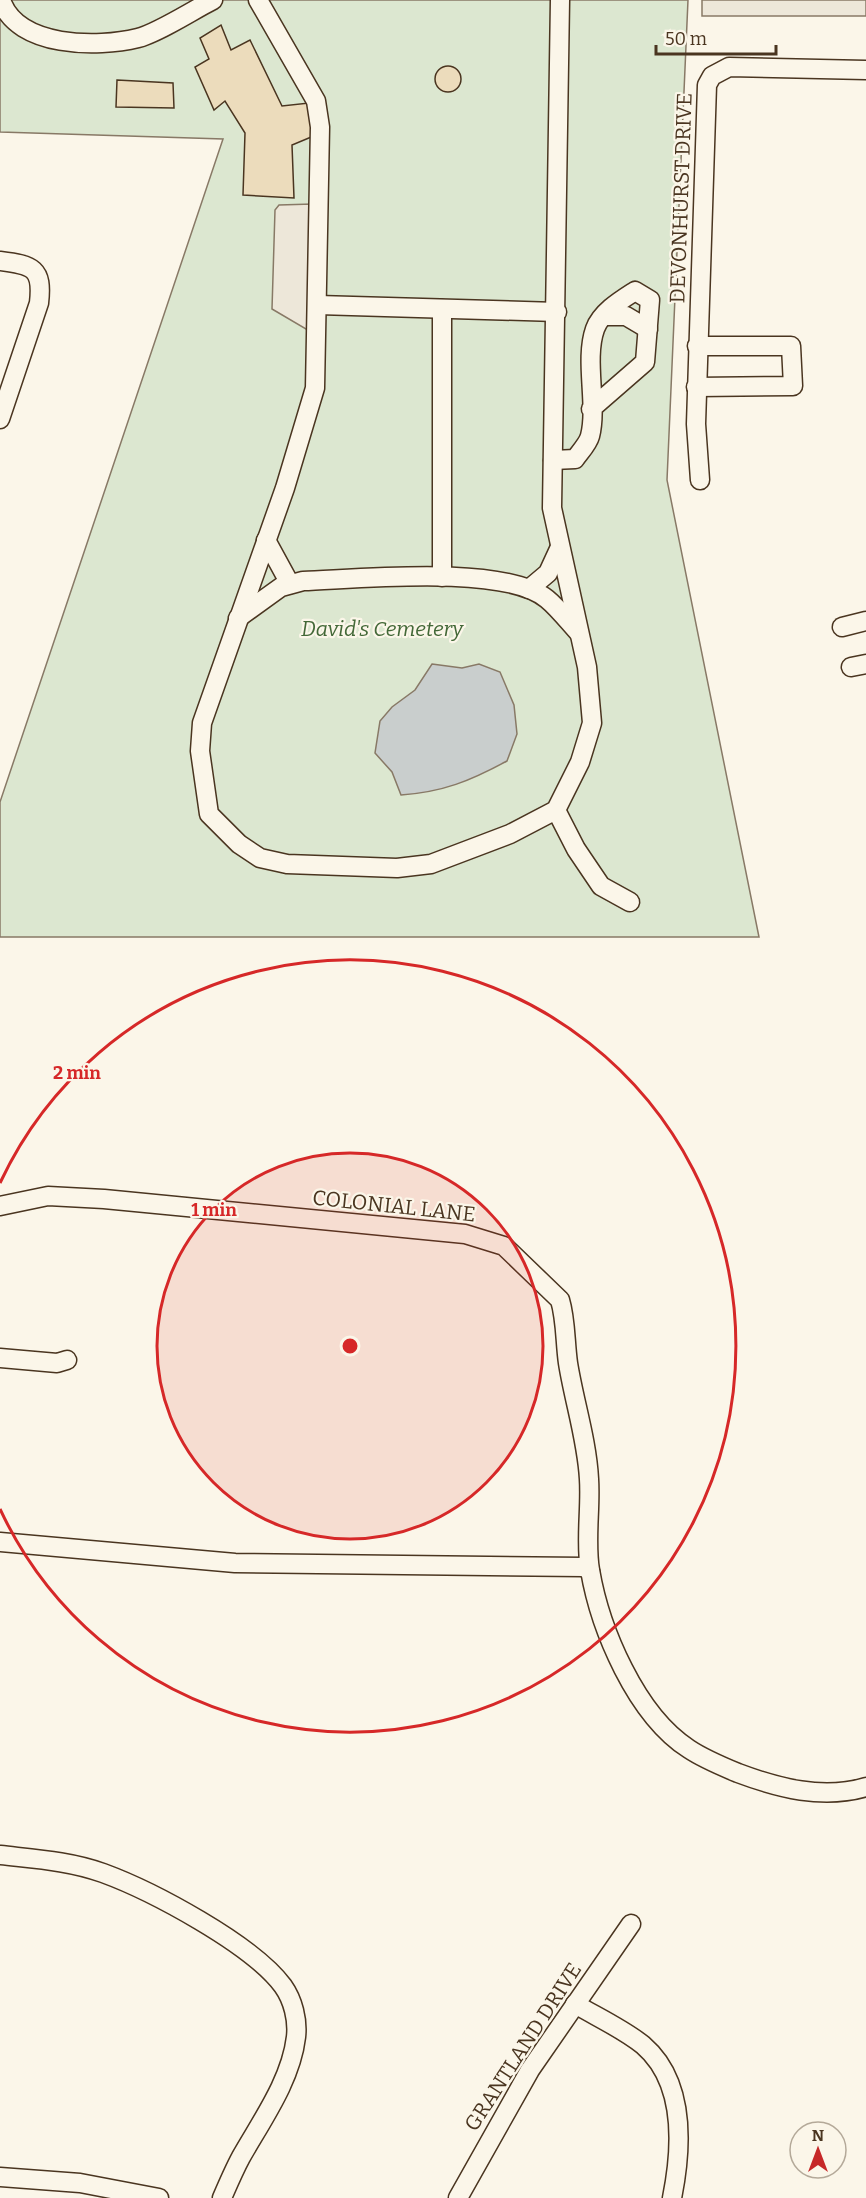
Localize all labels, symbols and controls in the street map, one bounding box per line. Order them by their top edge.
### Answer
scale bar [656,18,776,56]
text: 50 m [665,28,707,50]
street label: DEVONHURST DRIVE [664,92,698,304]
park label: David's Cemetery [301,616,464,642]
text: 2 min [53,1062,101,1084]
street label: COLONIAL LANE [311,1185,477,1227]
text: 1 min [191,1199,237,1221]
centre of rings [340,1336,360,1356]
street label: GRANTLAND DRIVE [459,1958,587,2136]
north arrow [788,2120,848,2180]
text: N [812,2126,824,2145]

